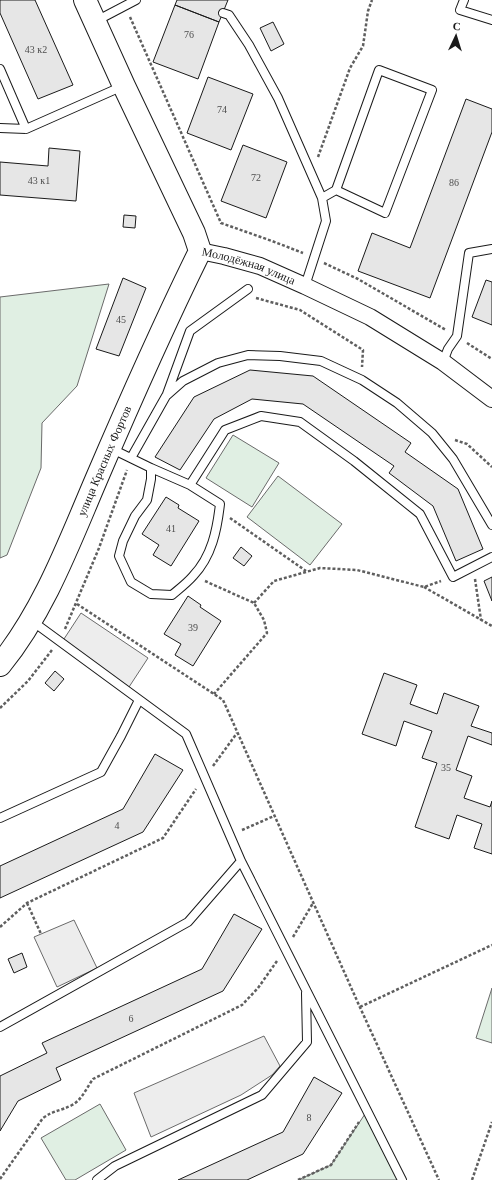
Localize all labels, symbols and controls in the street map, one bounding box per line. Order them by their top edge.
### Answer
north arrow [436,16,476,56]
text: С [452,20,461,32]
house number: 76 [184,29,194,40]
house number: 43 к2 [25,44,47,55]
house number: 74 [217,104,227,115]
house number: 72 [251,172,261,183]
house number: 43 к1 [28,175,50,186]
house number: 86 [449,177,459,188]
street label: Молодёжная улица [201,245,298,288]
house number: 45 [116,314,126,325]
street label: улица Красных Фортов [75,403,134,518]
house number: 41 [166,523,176,534]
house number: 39 [188,622,198,633]
house number: 35 [441,762,451,773]
house number: 4 [115,820,120,831]
house number: 6 [129,1013,134,1024]
house number: 8 [307,1112,312,1123]

